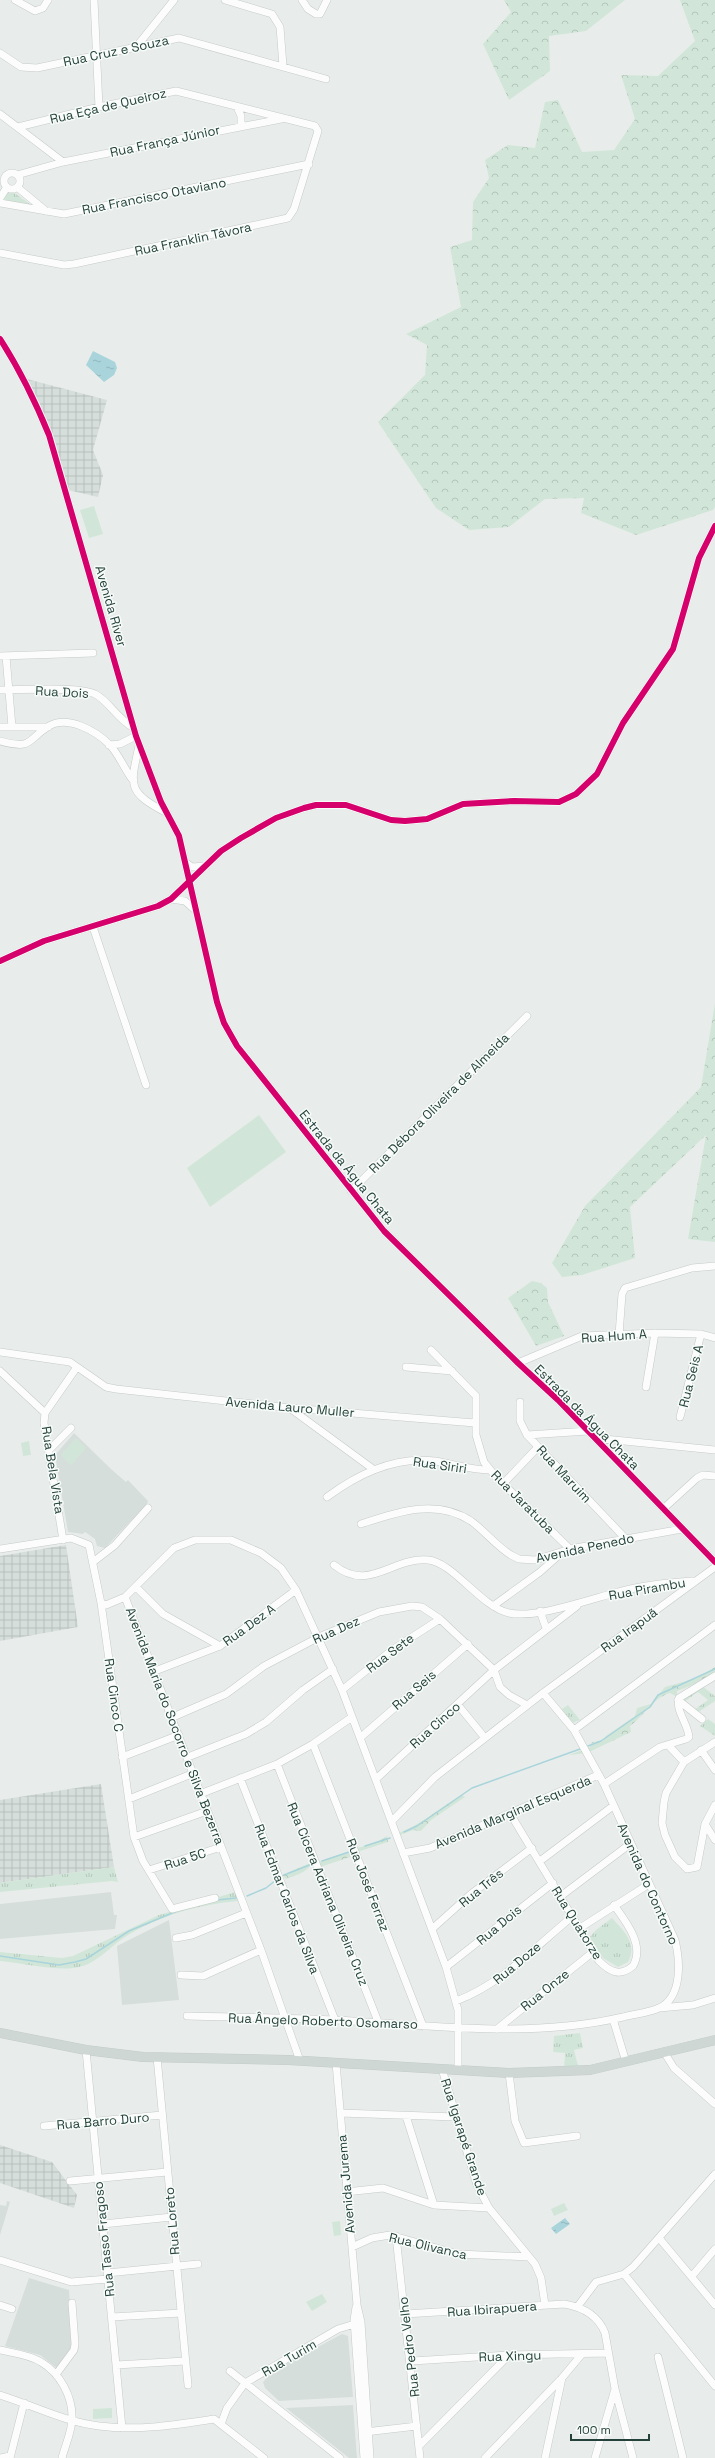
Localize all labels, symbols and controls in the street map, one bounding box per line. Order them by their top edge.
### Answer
street label: Rua Cruz e Souza [62,31,171,70]
street label: Rua Eça de Queiroz [48,84,168,128]
street label: Rua França Júnior [108,121,222,161]
street label: Rua Francisco Otaviano [80,174,228,218]
street label: Rua Franklin Távora [133,218,253,260]
street label: Avenida River [91,564,131,649]
street label: Rua Dois [35,682,89,702]
street label: Rua Débora Oliveira de Almeida [365,1029,513,1177]
street label: Estrada da Água Chata [296,1106,399,1228]
street label: Rua Hum A [580,1325,648,1347]
street label: Rua Seis A [675,1343,707,1409]
street label: Estrada da Água Chata [531,1361,644,1474]
street label: Avenida Lauro Muller [225,1393,355,1421]
street label: Rua Bela Vista [38,1425,68,1516]
street label: Rua Maruim [533,1442,595,1506]
street label: Rua Siriri [412,1453,468,1477]
street label: Rua Jaratuba [488,1467,559,1538]
street label: Avenida Penedo [534,1529,636,1567]
street label: Rua Pirambu [607,1574,687,1604]
street label: Rua Dez A [219,1600,279,1650]
street label: Rua Irapuã [597,1603,661,1656]
street label: Avenida Maria do Socorro e Silva Bezerra [122,1605,228,1848]
street label: Rua Dez [310,1612,362,1648]
street label: Rua Sete [363,1629,417,1677]
street label: Rua Cinco C [100,1657,128,1733]
street label: Rua Seis [389,1666,440,1714]
street label: Rua Cinco [406,1698,464,1752]
street label: Avenida Marginal Esquerda [432,1771,594,1853]
street label: Rua Cícera Adriana Oliveira Cruz [283,1800,373,1988]
street label: Avenida do Contorno [614,1821,682,1947]
street label: Rua Edmar Carlos da Silva [250,1822,324,1977]
street label: Rua José Ferraz [342,1836,394,1934]
street label: Rua 5C [162,1844,208,1874]
street label: Rua Três [455,1865,507,1911]
street label: Rua Quatorze [548,1883,606,1963]
street label: Rua Dois [473,1901,525,1949]
street label: Rua Doze [489,1938,545,1988]
street label: Rua Onze [517,1965,573,2015]
street label: Rua Ângelo Roberto Osomarso [228,2009,418,2033]
street label: Rua Igarapé Grande [437,2076,491,2198]
street label: Rua Barro Duro [56,2108,150,2134]
street label: Avenida Jurema [333,2133,359,2234]
street label: Rua Tasso Fragoso [89,2180,119,2298]
street label: Rua Loreto [161,2186,183,2256]
street label: Rua Olivanca [387,2229,469,2263]
street label: Rua Pedro Velho [394,2296,424,2398]
street label: Rua Ibirapuera [446,2297,538,2321]
street label: Rua Turim [259,2336,319,2380]
street label: Rua Xingu [478,2346,542,2366]
scale bar [571,2416,649,2442]
text: 100 m [577,2422,611,2438]

